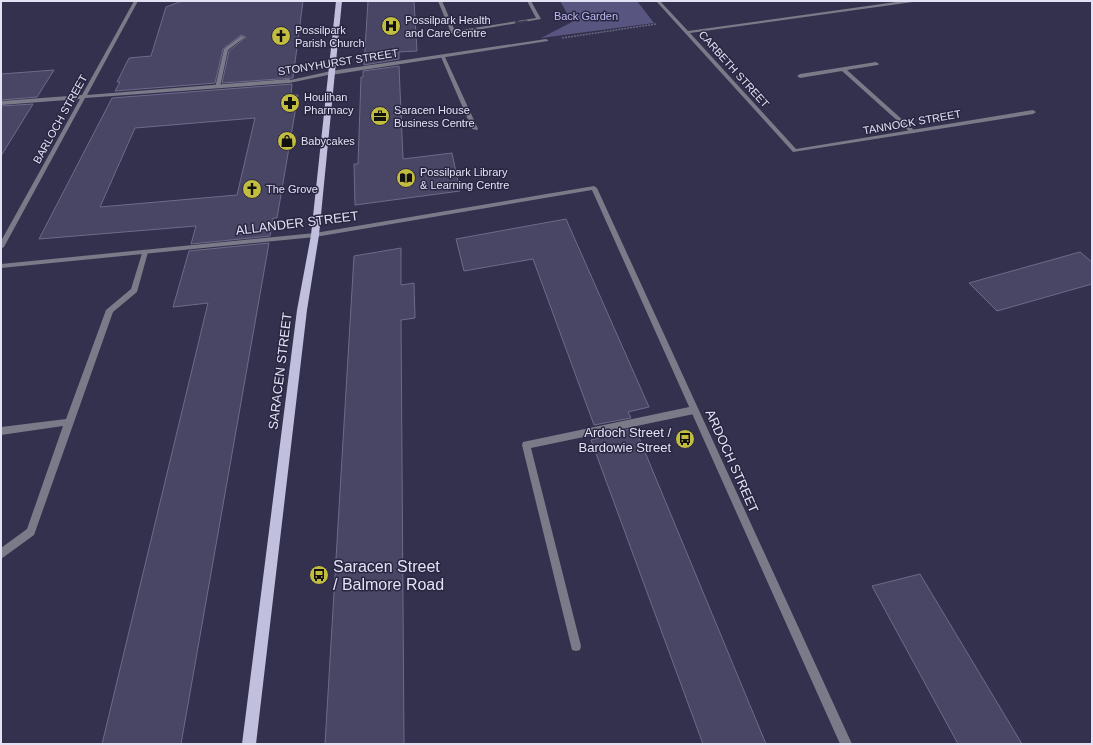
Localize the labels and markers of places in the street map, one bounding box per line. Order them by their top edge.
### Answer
place label: Possilpark Health and Care Centre [405,14,491,39]
hospital icon: Possilpark Health and Care Centre [380,15,402,37]
place label: Possilpark Parish Church [295,24,365,49]
church icon: Possilpark Parish Church [270,25,292,47]
place label: Houlihan Pharmacy [304,91,354,116]
pharmacy icon: Houlihan Pharmacy [279,92,301,114]
place label: Saracen House Business Centre [394,104,475,129]
office icon: Saracen House Business Centre [369,105,391,127]
shop icon: Babycakes [276,130,298,152]
place label: Babycakes [301,135,355,147]
place label: Possilpark Library & Learning Centre [420,166,509,191]
library icon: Possilpark Library & Learning Centre [395,167,417,189]
church icon: The Grove [241,178,263,200]
place label: The Grove [266,183,318,195]
place label: Ardoch Street / Bardowie Street [579,425,671,455]
bus stop icon: Ardoch Street / Bardowie Street [674,428,696,450]
place label: Saracen Street / Balmore Road [333,558,444,593]
bus stop icon: Saracen Street / Balmore Road [308,564,330,586]

